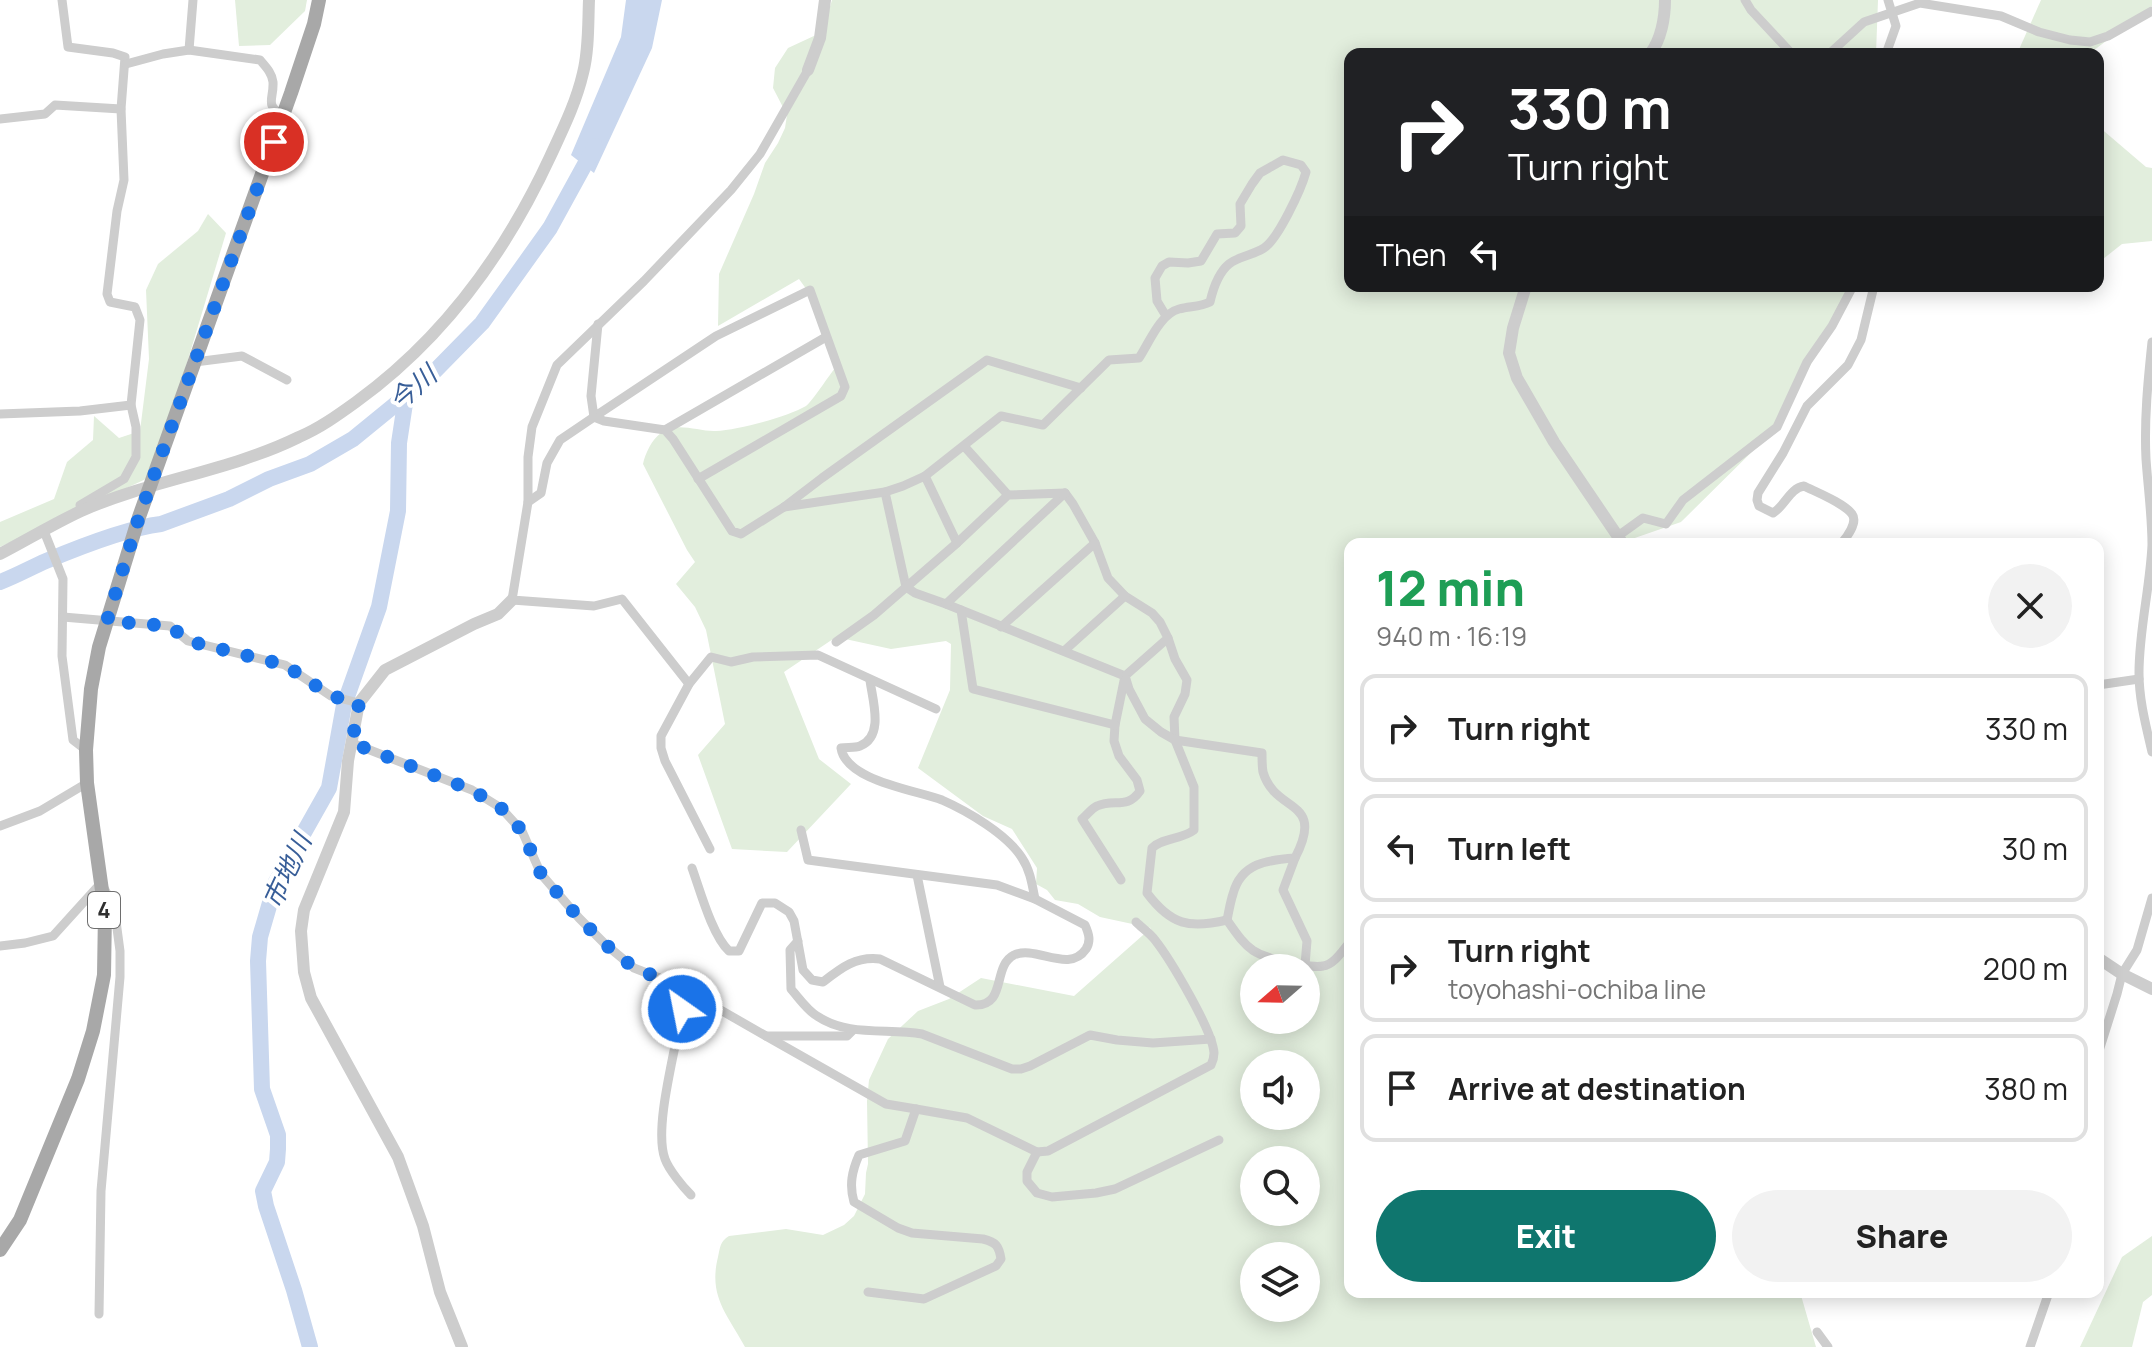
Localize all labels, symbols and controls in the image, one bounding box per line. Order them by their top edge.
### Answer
text: 330 m [1508,69,1672,146]
icon: right [1376,80,1480,184]
pin [240,108,308,176]
icon: arrive [252,120,296,164]
text: Turn right [1508,142,1669,191]
icon: left [1463,232,1507,276]
text: Then [1376,234,1447,275]
water label: 今川 [381,355,446,418]
text: 12 min [1376,555,1525,620]
button: close [1988,564,2072,648]
text: 940 m · 16:19 [1376,618,1527,654]
icon: right [1380,706,1424,750]
text: Turn right [1448,708,1591,749]
text: 330 m [1985,708,2068,749]
water label: 市地川 [253,825,320,914]
icon: left [1380,826,1424,870]
text: Turn left [1448,828,1571,869]
text: 30 m [2002,828,2068,869]
road number: 4 [88,892,120,928]
text: Turn right [1448,930,1591,971]
icon: right [1380,946,1424,990]
text: 200 m [1983,948,2068,989]
north arrow [1240,954,1320,1034]
map controls [1240,954,1320,1322]
position arrow [640,967,724,1051]
text: toyohashi-ochiba line [1448,971,1706,1007]
button: sound [1240,1050,1320,1130]
icon: arrive [1380,1066,1424,1110]
text: Arrive at destination [1448,1068,1746,1109]
text: 380 m [1984,1068,2068,1109]
button: search [1240,1146,1320,1226]
button: Exit [1376,1190,1716,1282]
button: Share [1732,1190,2072,1282]
button: layers [1240,1242,1320,1322]

